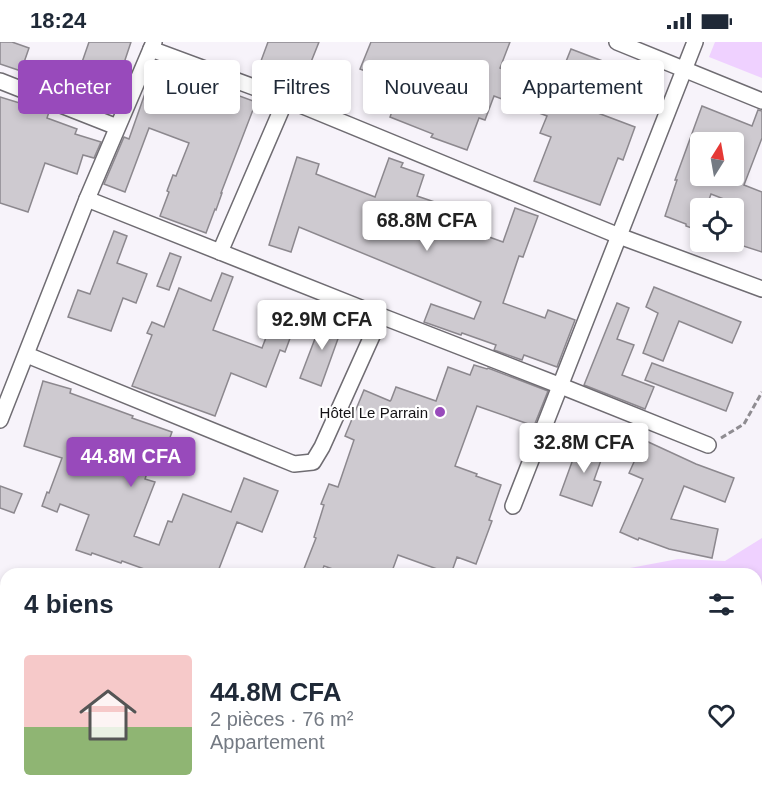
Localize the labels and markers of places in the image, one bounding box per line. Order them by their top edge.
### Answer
pin: 68.8M CFA [358,201,496,252]
pin: 92.9M CFA [253,300,391,351]
place label: Hôtel Le Parrain [320,404,428,421]
marker: Hôtel Le Parrain [433,405,447,419]
pin: 32.8M CFA [515,423,653,474]
pin: 44.8M CFA [62,437,200,488]

